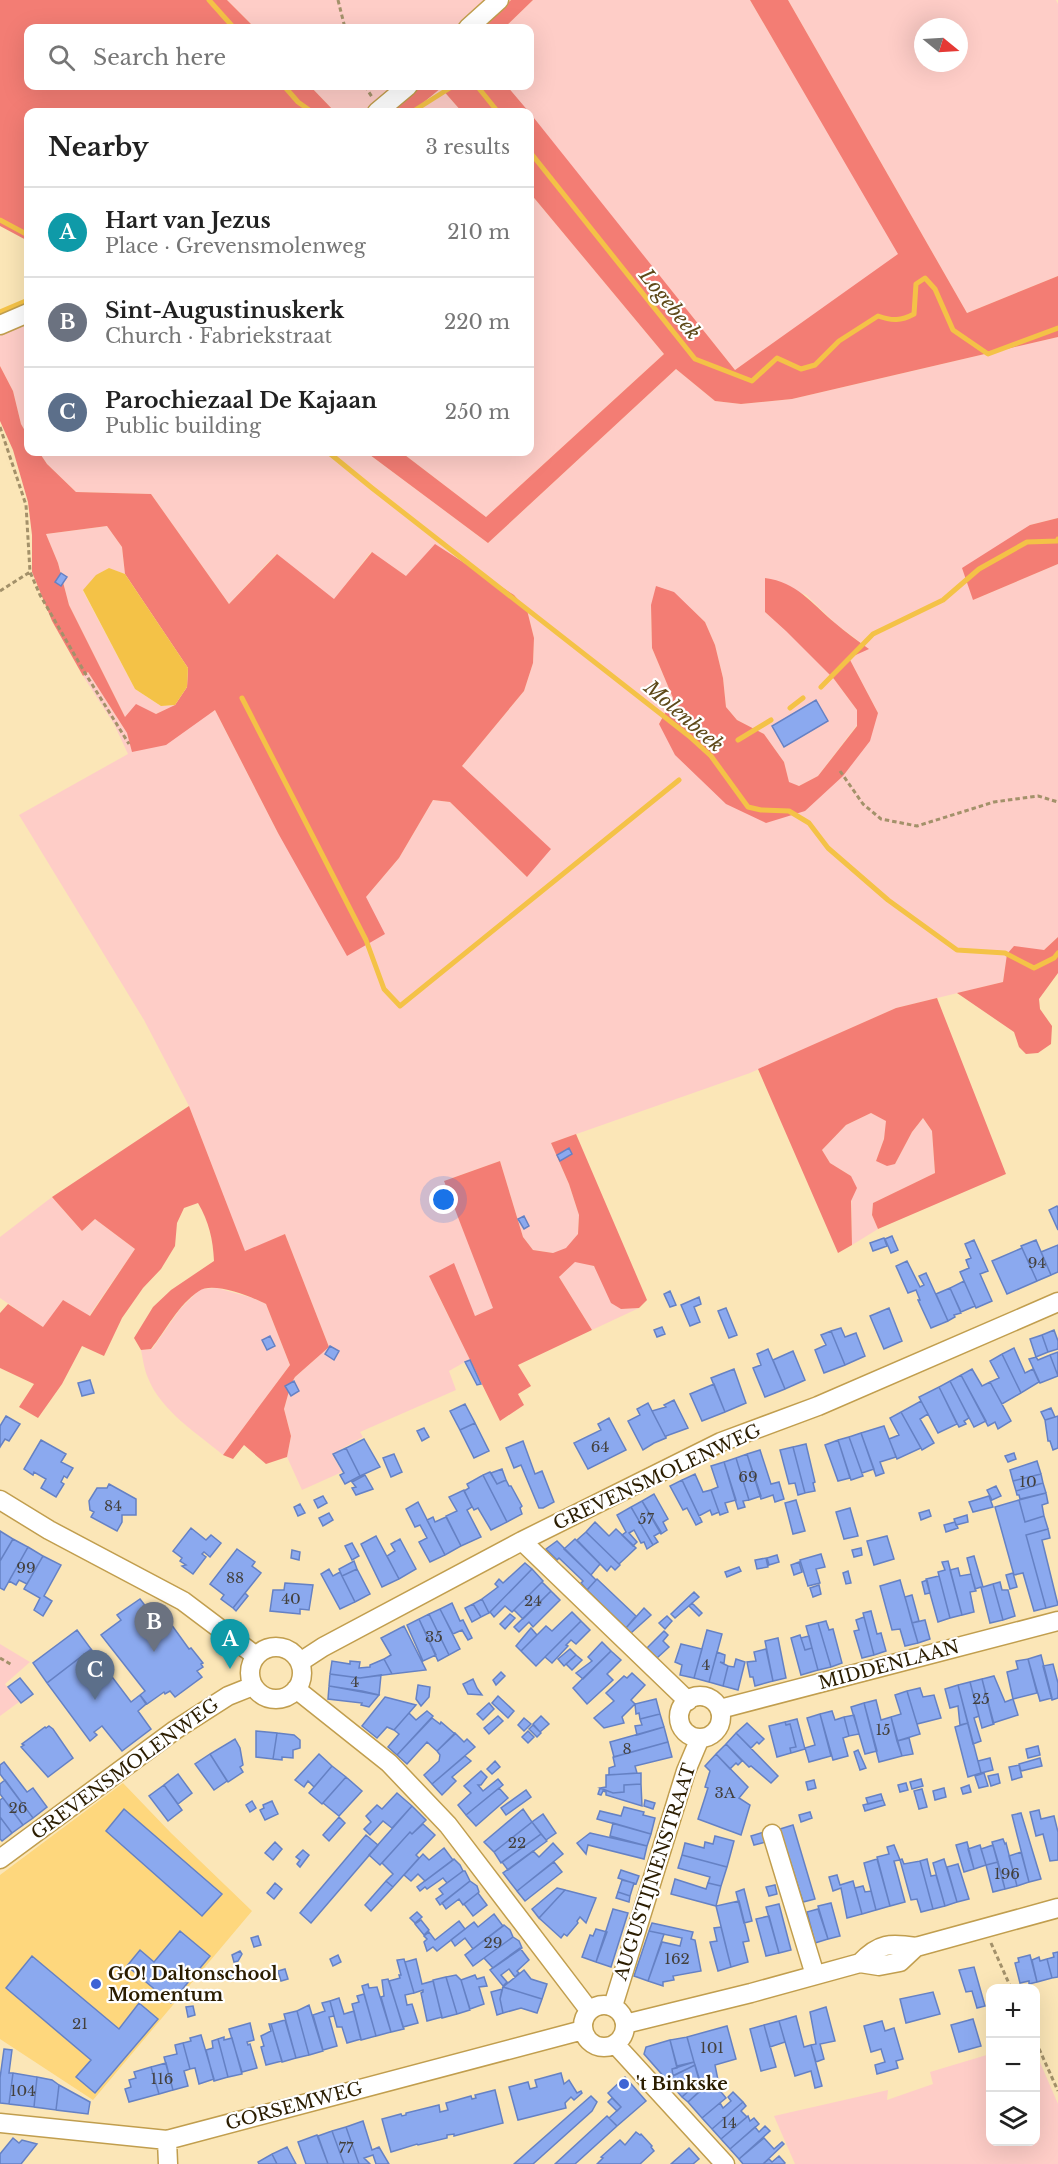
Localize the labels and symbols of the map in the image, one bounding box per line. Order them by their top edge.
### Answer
north arrow [914,18,968,72]
water label: Logebeek [634,263,706,344]
water label: Molenbeek [639,674,729,757]
your location [429,1185,458,1214]
house number: 94 [1028,1253,1046,1272]
street label: GREVENSMOLENWEG [550,1419,764,1535]
house number: 64 [591,1437,609,1456]
house number: 69 [738,1467,758,1486]
house number: 10 [1019,1472,1037,1491]
house number: 84 [104,1496,122,1515]
house number: 57 [638,1509,654,1528]
house number: 99 [16,1558,36,1577]
house number: 88 [226,1568,244,1587]
house number: 40 [281,1589,301,1608]
house number: 24 [524,1591,542,1610]
pin: B [134,1602,174,1652]
pin: A [210,1620,250,1669]
house number: 35 [425,1627,443,1646]
street label: MIDDENLAAN [816,1636,962,1694]
pin: C [76,1650,115,1700]
house number: 4 [702,1655,710,1674]
house number: 4 [351,1672,359,1691]
house number: 25 [972,1689,990,1708]
street label: GREVENSMOLENWEG [27,1693,223,1844]
house number: 15 [875,1720,891,1739]
house number: 8 [622,1739,632,1758]
street label: AUGUSTIJNENSTRAAT [609,1760,701,1984]
house number: 3A [715,1783,736,1802]
house number: 26 [9,1798,27,1817]
house number: 22 [508,1833,526,1852]
house number: 196 [994,1864,1020,1883]
house number: 29 [484,1933,502,1952]
house number: 162 [664,1949,690,1968]
place label: GO! Daltonschool Momentum [108,1963,278,2006]
marker: GO! Daltonschool Momentum [89,1977,103,1991]
house number: 21 [72,2014,88,2033]
house number: 101 [700,2038,724,2057]
house number: 116 [150,2069,174,2088]
place label: 't Binkske [636,2073,728,2095]
street label: GORSEMWEG [223,2077,365,2135]
marker: 't Binkske [617,2077,631,2091]
house number: 104 [10,2081,36,2100]
house number: 14 [721,2113,737,2132]
house number: 77 [338,2138,354,2157]

